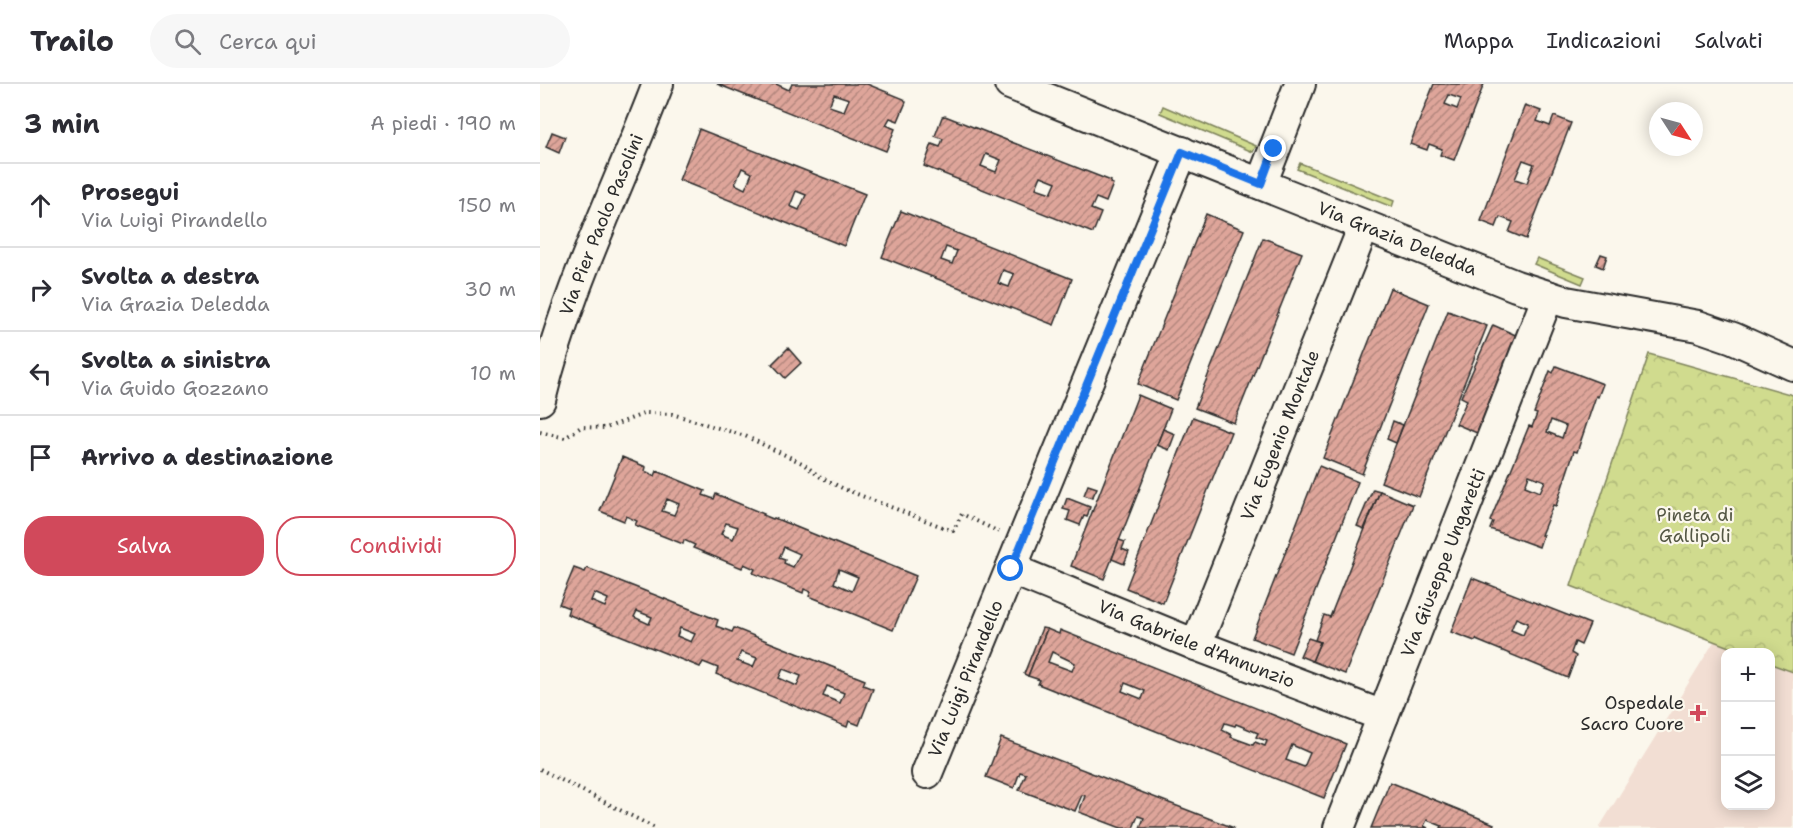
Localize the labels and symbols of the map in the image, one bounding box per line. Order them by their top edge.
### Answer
north arrow [1649,102,1703,156]
street label: Via Pier Paolo Pasolini [554,130,649,319]
route end [1260,135,1286,161]
street label: Via Grazia Deledda [1314,196,1481,281]
street label: Via Eugenio Montale [1235,346,1325,524]
street label: Via Giuseppe Ungaretti [1395,465,1491,661]
park label: Pineta di Gallipoli [1656,503,1734,548]
route start [997,555,1023,581]
street label: Via Gabriele d'Annunzio [1094,594,1298,693]
street label: Via Luigi Pirandello [923,596,1009,761]
place label: Ospedale Sacro Cuore [1581,691,1684,736]
marker: Ospedale Sacro Cuore [1689,704,1707,722]

